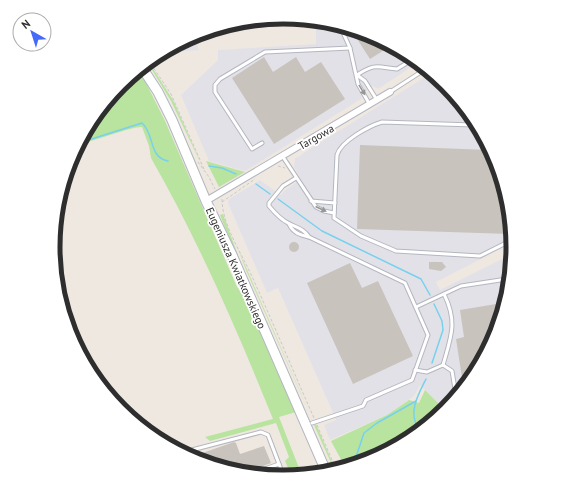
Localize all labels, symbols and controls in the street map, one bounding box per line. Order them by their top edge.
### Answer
north arrow [12,12,52,52]
text: N [18,17,33,32]
one-way arrow [358,85,366,95]
street label: Targowa [295,121,337,153]
street label: Eugeniusza Kwiatkowskiego [203,205,269,331]
one-way arrow [316,206,327,212]

